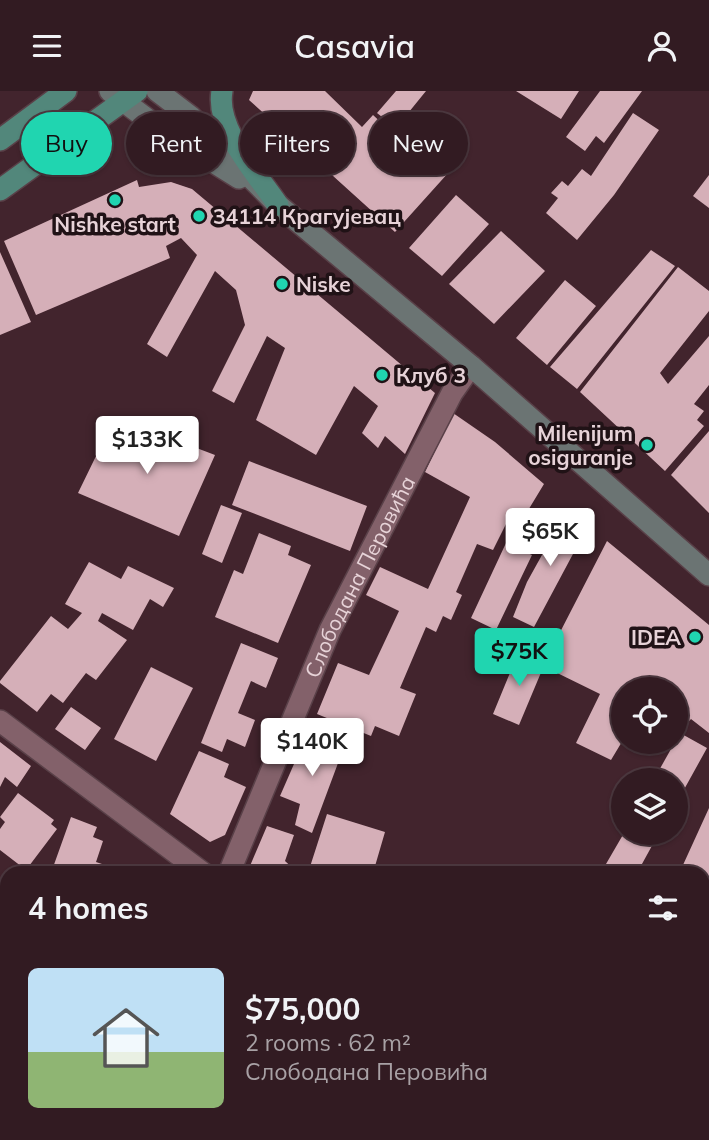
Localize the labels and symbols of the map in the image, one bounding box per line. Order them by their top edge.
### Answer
marker: Nishke start [107,192,123,208]
place label: 34114 Крагујевац [213,203,401,229]
marker: 34114 Крагујевац [191,208,207,224]
place label: Nishke start [54,211,176,237]
place label: Niske [296,271,351,297]
marker: Niske [274,276,290,292]
place label: Клуб 3 [396,362,466,388]
marker: Клуб 3 [374,367,390,383]
pin: $133K [98,417,196,476]
place label: Milenijum osiguranje [528,420,633,470]
marker: Milenijum osiguranje [639,437,655,453]
street label: Слободана Перовића [299,471,420,681]
pin: $65K [509,509,591,568]
place label: IDEA [631,624,681,650]
pin: $75K [478,629,560,688]
marker: IDEA [687,629,703,645]
pin: $140K [263,719,361,778]

